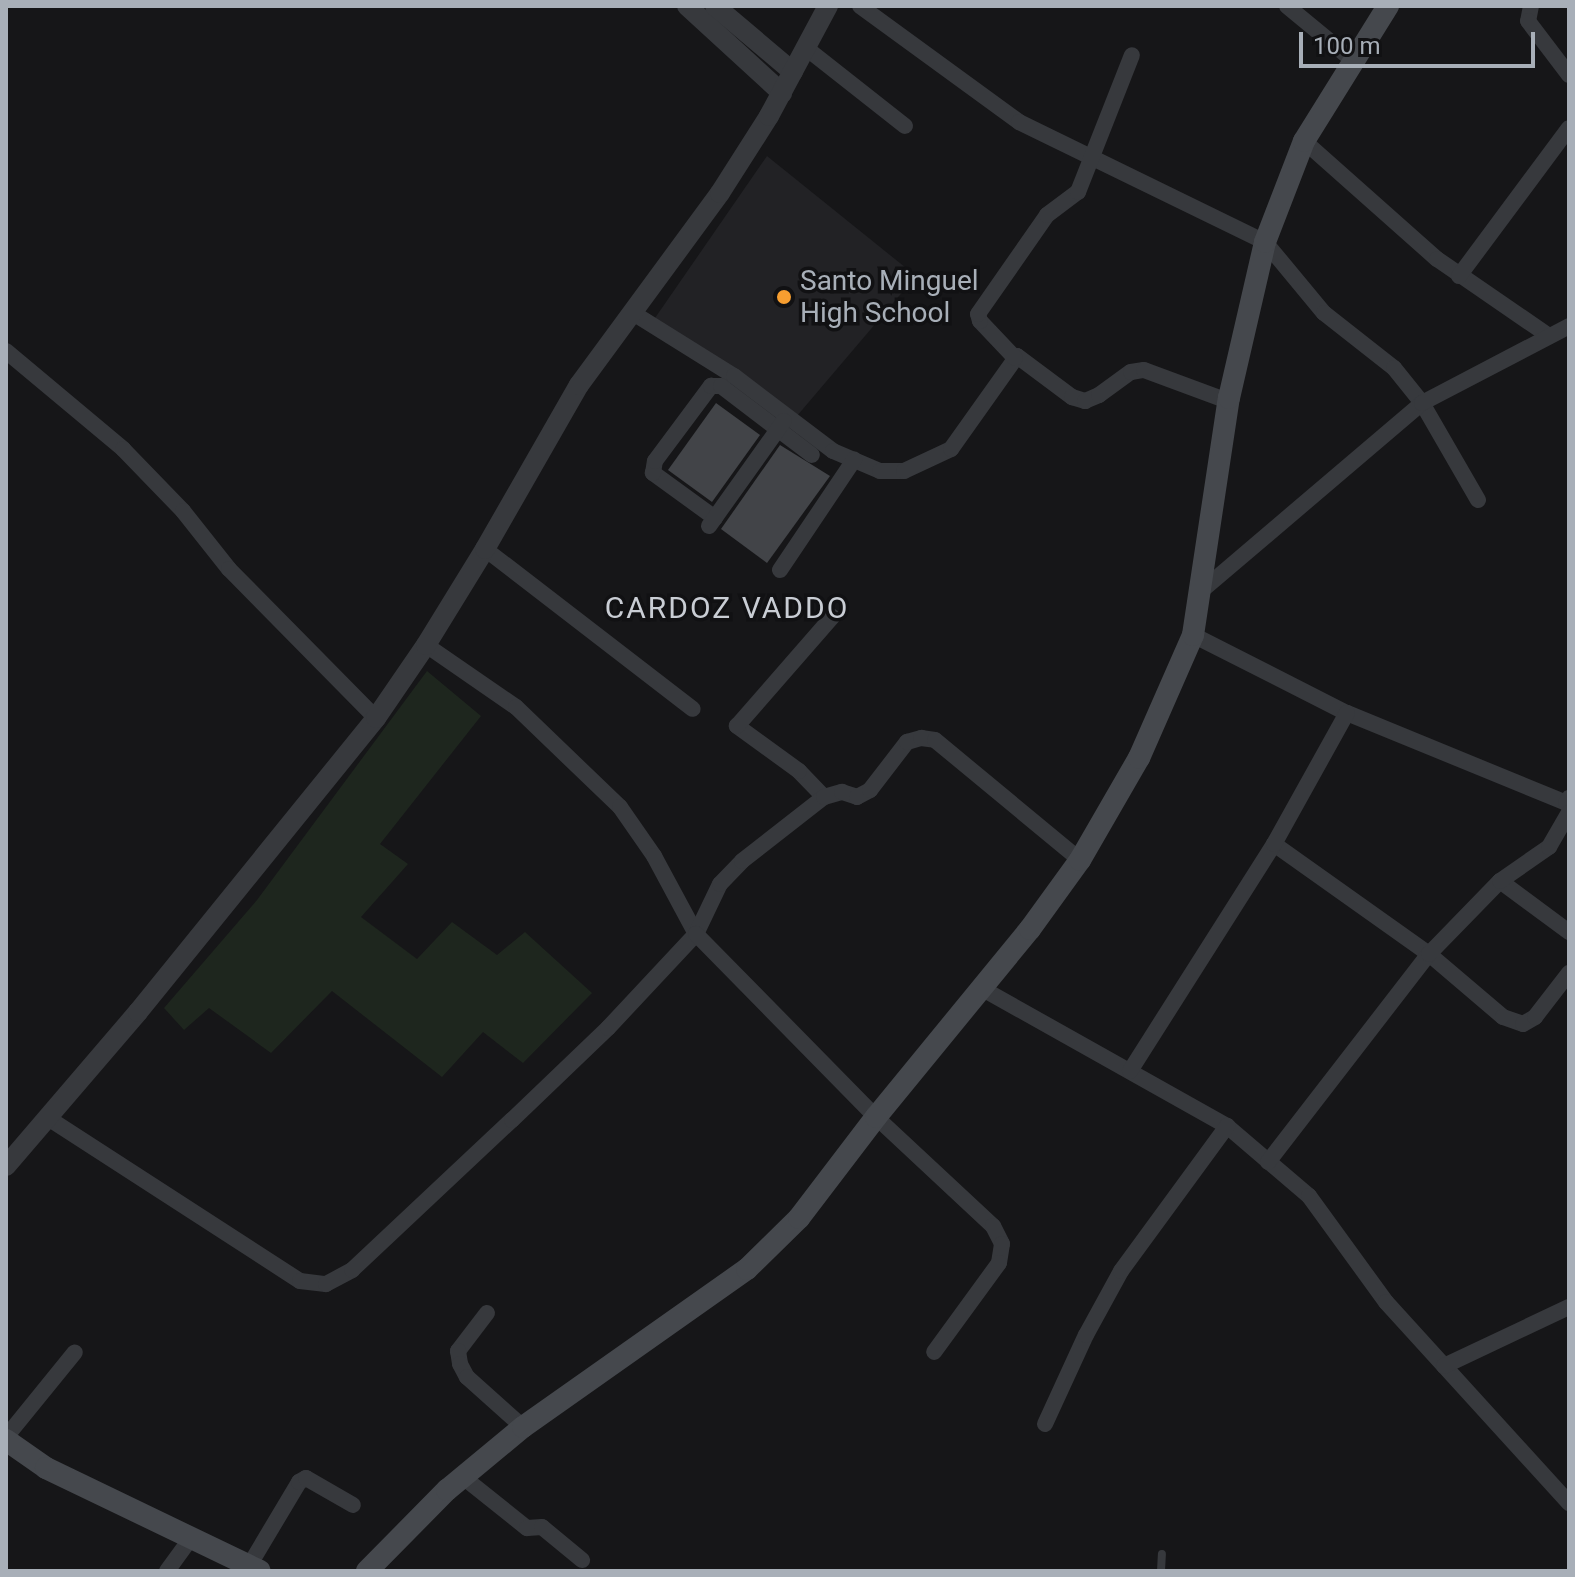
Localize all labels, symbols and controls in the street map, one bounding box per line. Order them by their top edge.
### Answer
scale bar [1303,16,1539,66]
text: 100 m [1313,32,1380,60]
place label: Santo Minguel High School [800,264,979,330]
marker: Santo Minguel High School [775,288,793,306]
district label: CARDOZ VADDO [605,590,849,626]

